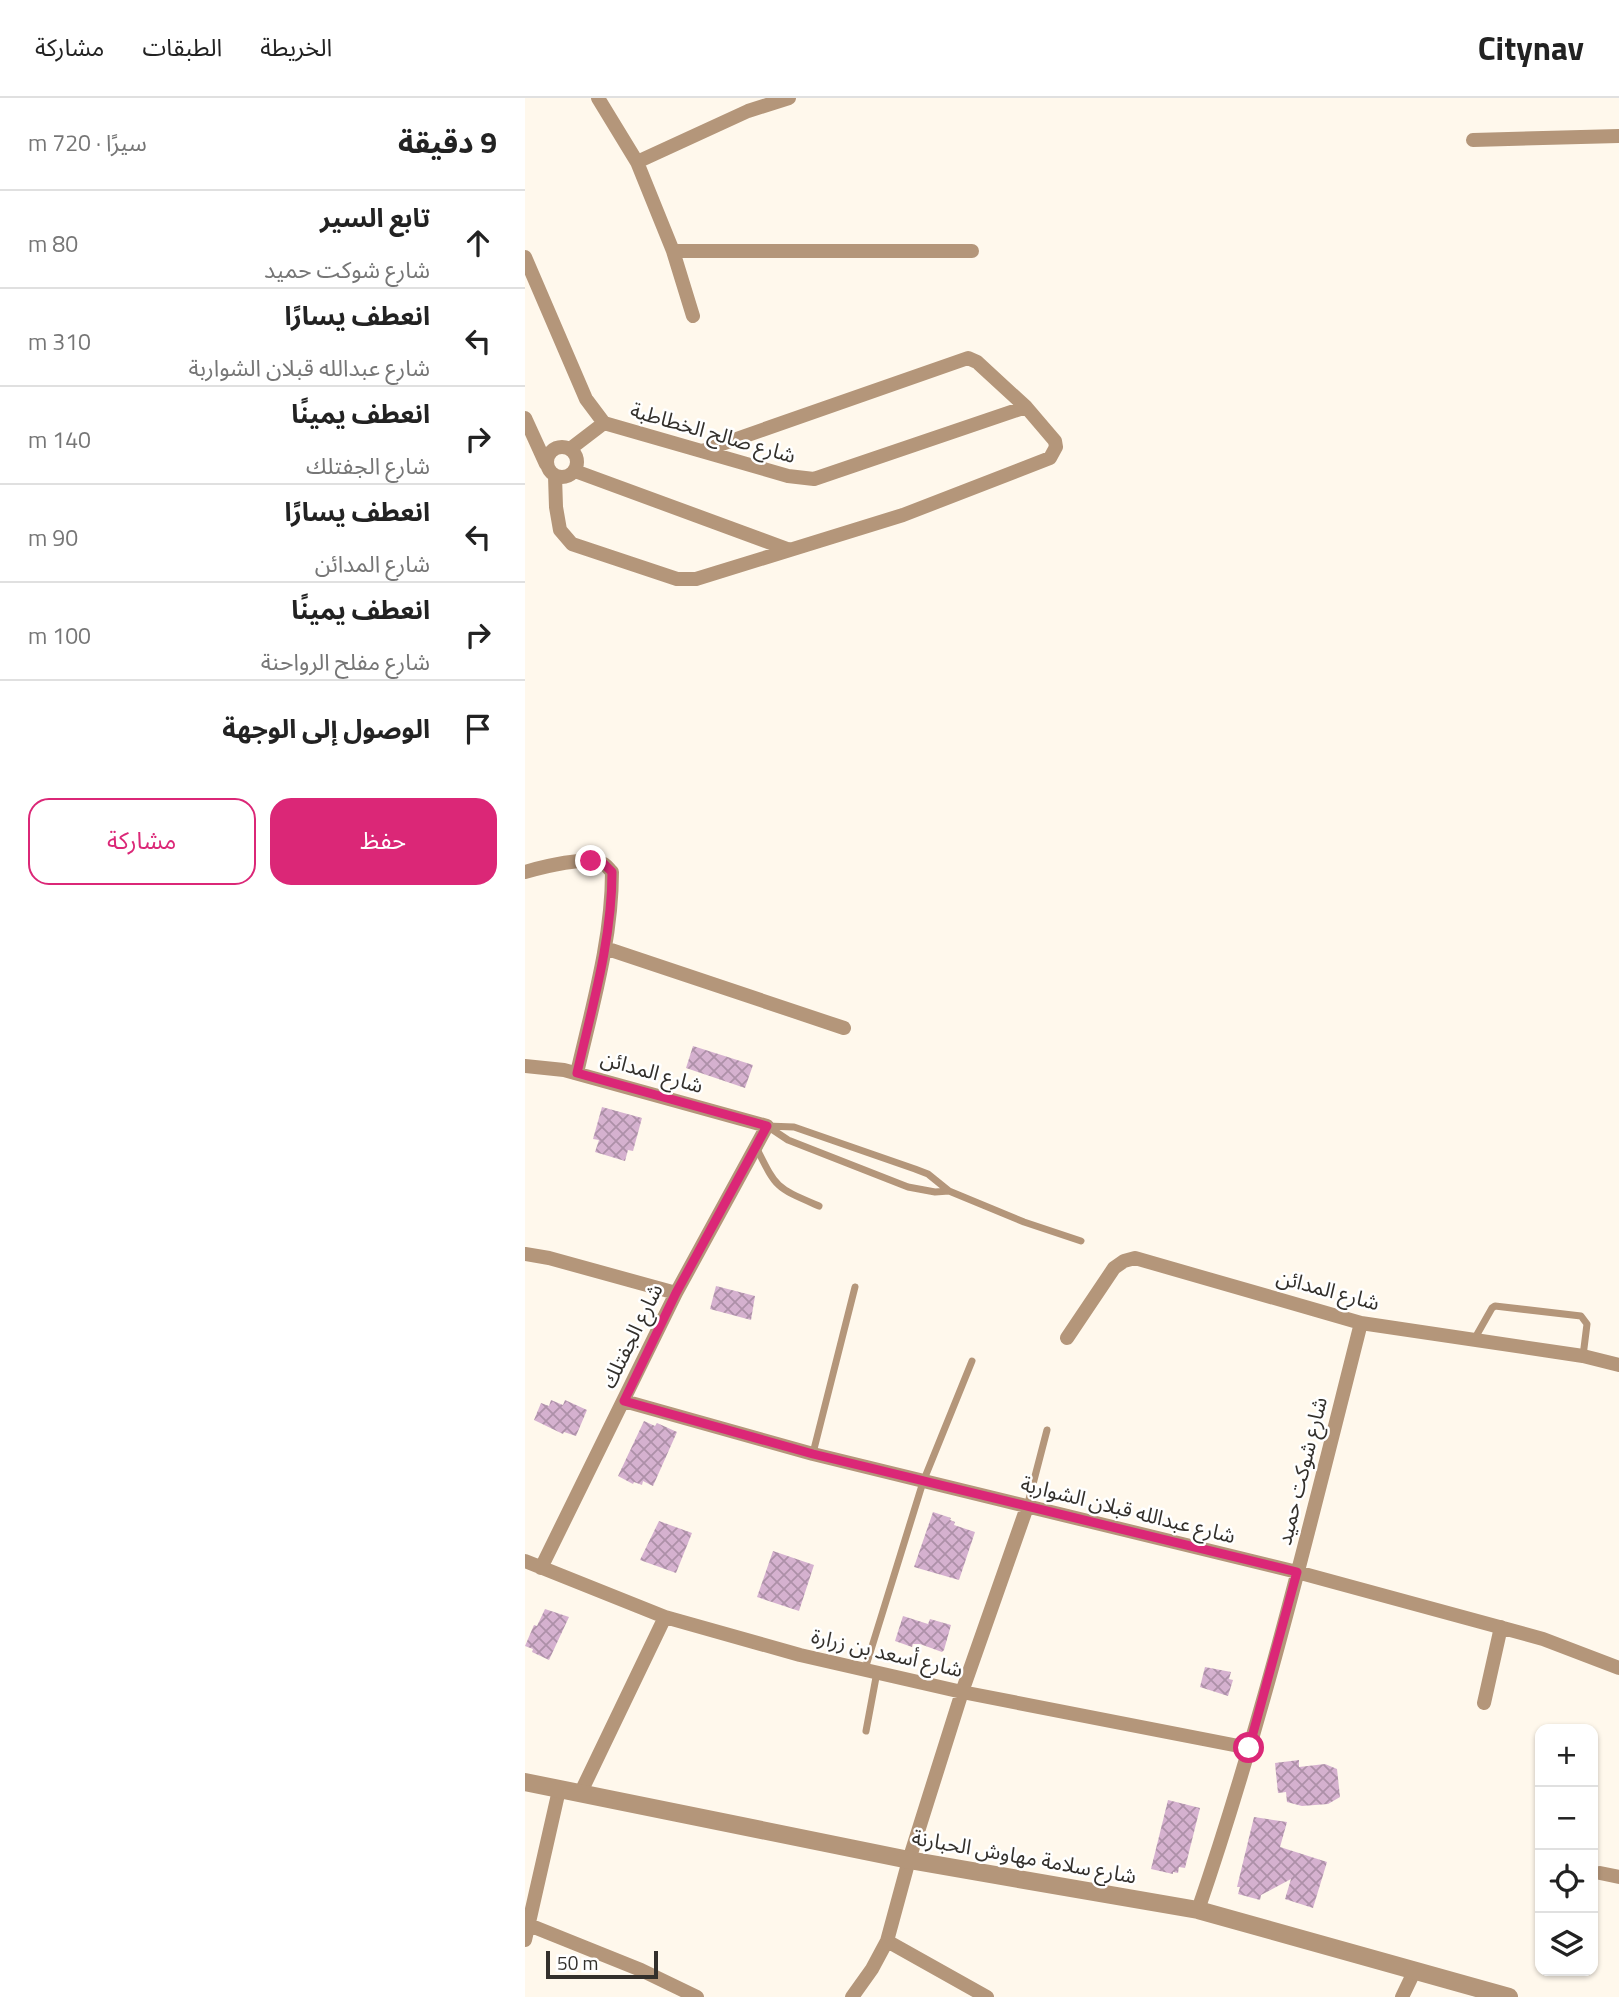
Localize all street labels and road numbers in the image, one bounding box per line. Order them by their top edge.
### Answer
street label: شارع صالح الخطاطبة [627,393,800,471]
street label: شارع المدائن [597,1041,707,1101]
street label: شارع المدائن [1273,1260,1383,1318]
street label: شارع الجفتلك [592,1278,670,1393]
street label: شارع شوكت حميد [1267,1393,1335,1548]
street label: شارع عبدالله قبلان الشواربة [1017,1467,1239,1551]
street label: شارع أسعد بن زرارة [808,1619,966,1685]
street label: شارع سلامة مهاوش الحبارنة [909,1820,1139,1892]

